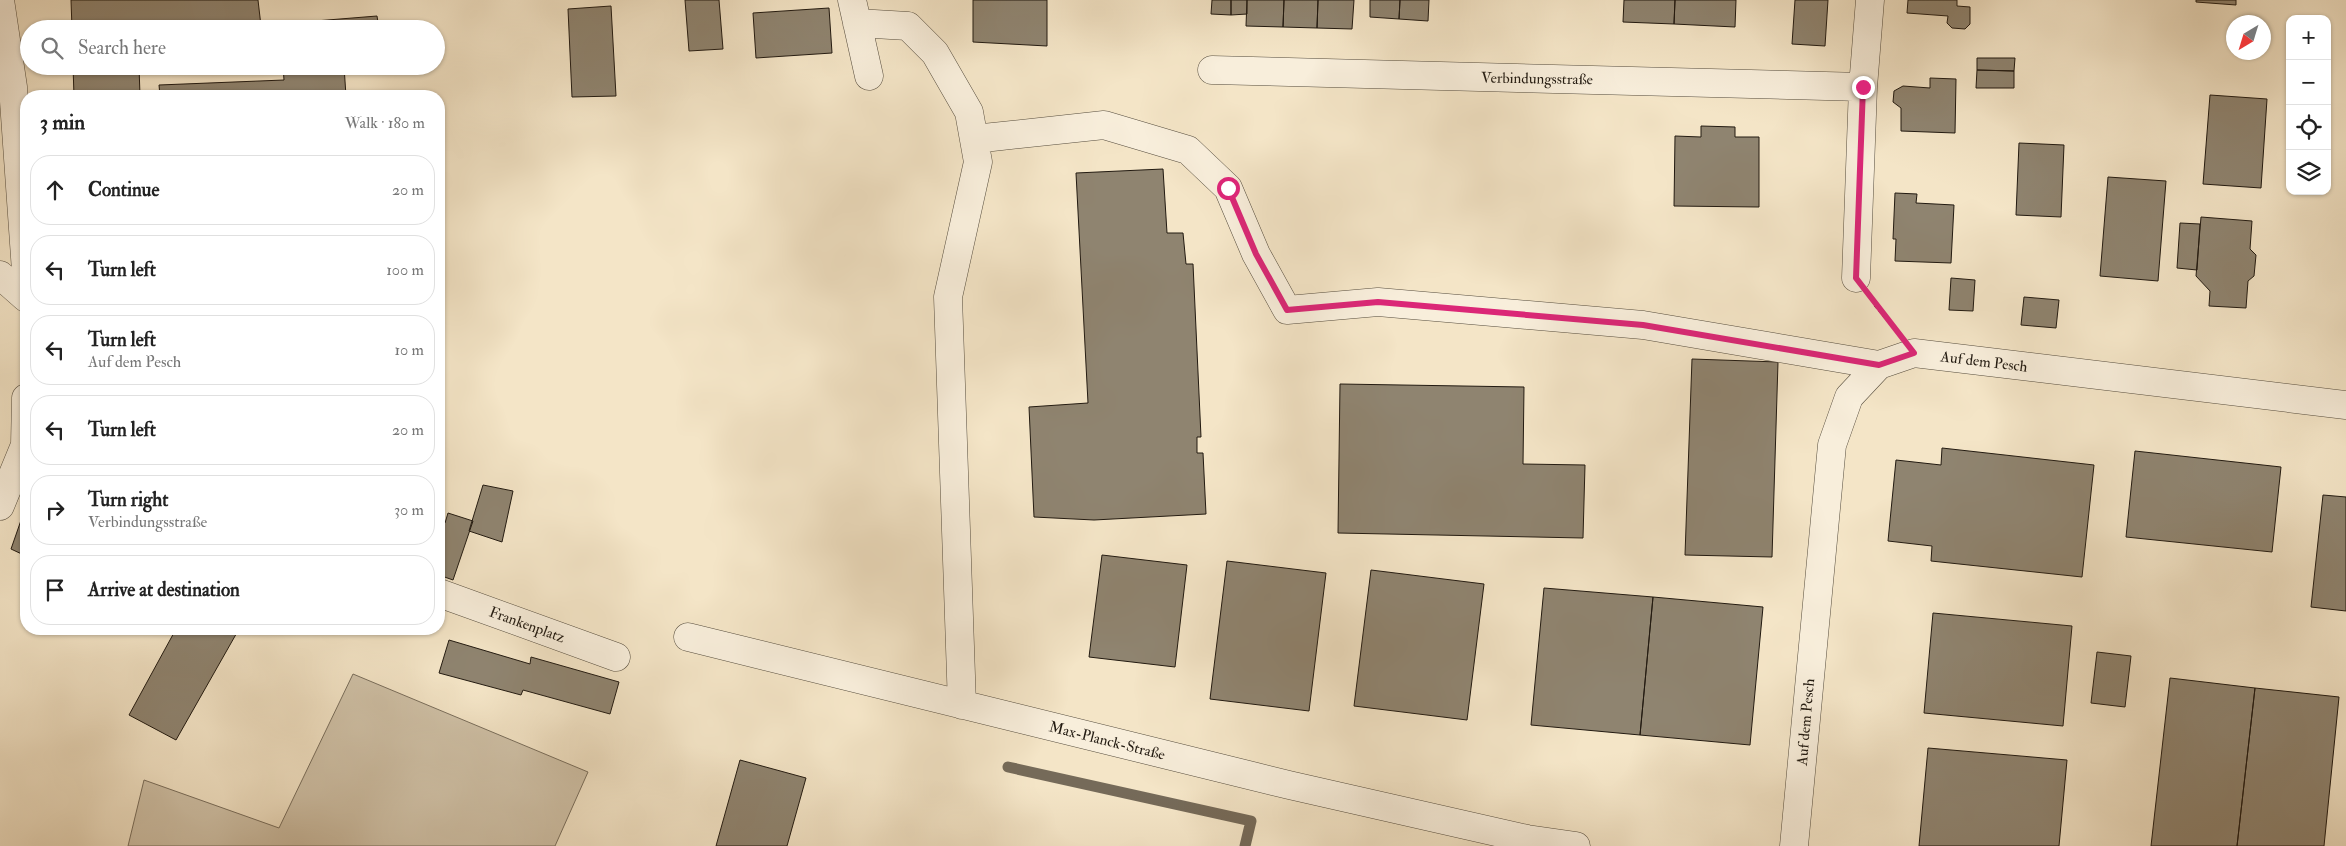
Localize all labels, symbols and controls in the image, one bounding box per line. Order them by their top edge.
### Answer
north arrow [2226,15,2271,60]
map controls [2286,15,2331,195]
button: + [2286,15,2331,60]
search box [20,20,445,75]
icon: search [38,34,66,62]
text: Search here [78,36,166,60]
button: − [2286,60,2331,105]
street label: Verbindungsstraße [1481,69,1593,89]
route end [1852,76,1875,99]
button: locate [2286,105,2331,150]
text: 3 min [40,109,85,136]
text: Walk · 180 m [345,113,425,133]
button: layers [2286,150,2331,195]
icon: ahead [41,176,69,204]
route start [1217,177,1240,200]
text: Continue [88,178,159,202]
text: 20 m [392,180,424,200]
icon: left [41,256,69,284]
text: Turn left [88,258,156,282]
text: 100 m [386,260,424,280]
text: Turn left [88,328,156,352]
icon: left [41,336,69,364]
text: 10 m [394,340,424,360]
street label: Auf dem Pesch [1938,347,2029,377]
text: Auf dem Pesch [88,352,181,372]
icon: left [41,416,69,444]
text: Turn left [88,418,156,442]
text: 20 m [392,420,424,440]
text: Turn right [88,488,168,512]
icon: right [41,496,69,524]
text: 30 m [394,500,424,520]
text: Verbindungsstraße [88,512,207,532]
icon: arrive [41,576,69,604]
text: Arrive at destination [88,578,240,602]
street label: Frankenplatz [486,603,567,648]
street label: Auf dem Pesch [1793,678,1819,767]
street label: Max-Planck-Straße [1047,717,1167,765]

